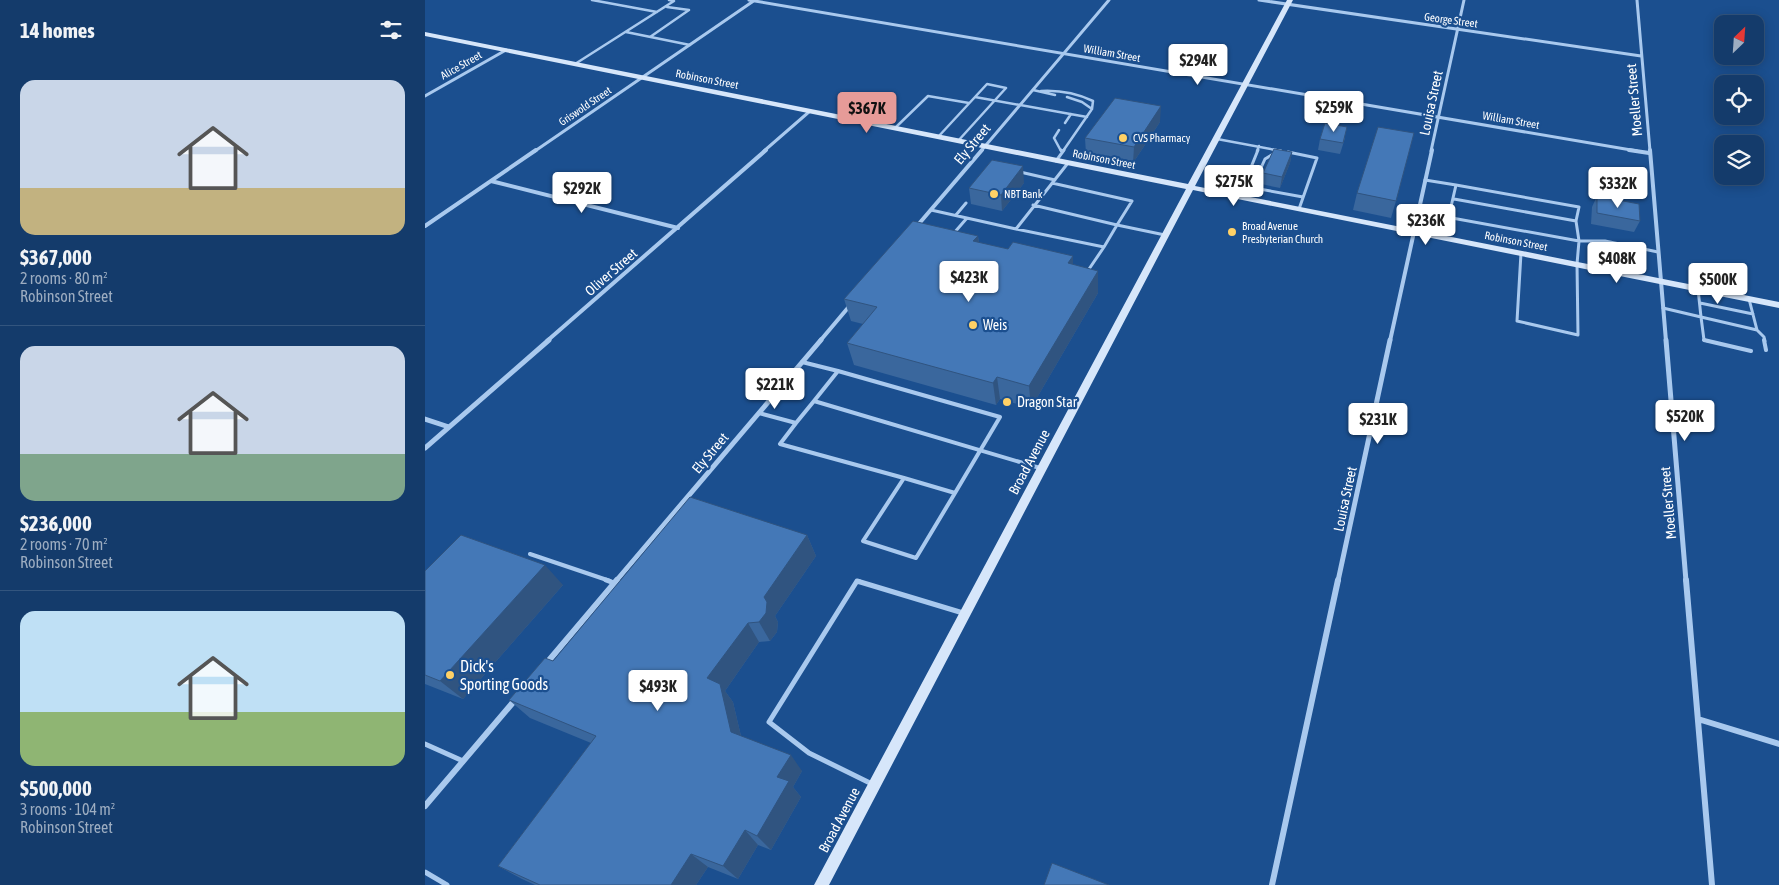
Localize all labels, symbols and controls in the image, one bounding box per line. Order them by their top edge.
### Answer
street label: George Street [1423,10,1479,30]
north arrow [1714,15,1764,65]
map controls [1714,15,1764,185]
icon: filters [377,16,405,44]
text: 14 homes [20,18,95,42]
street label: William Street [1083,42,1141,64]
pin: $294K [1163,44,1233,86]
street label: Alice Street [438,48,484,82]
text: $294K [1179,51,1217,69]
street label: Moeller Street [1623,63,1645,137]
street label: Robinson Street [675,67,739,91]
street label: Louisa Street [1416,69,1446,137]
button: locate [1714,75,1764,125]
street label: Griswold Street [556,84,614,128]
pin: $259K [1299,90,1369,133]
pin: $367K [832,92,902,134]
text: $259K [1315,98,1353,116]
text: $367K [848,99,886,117]
street label: William Street [1482,109,1540,131]
icon: home [168,113,258,203]
street label: Ely Street [950,120,994,168]
marker: CVS Pharmacy [1117,132,1129,144]
place label: CVS Pharmacy [1133,132,1191,144]
button: layers [1714,135,1764,185]
street label: Robinson Street [1072,147,1136,171]
pin: $275K [1199,164,1269,207]
pin: $332K [1583,166,1653,209]
pin: $292K [547,172,617,214]
text: $275K [1215,172,1253,190]
text: $332K [1599,174,1637,192]
text: $292K [563,179,601,197]
marker: NBT Bank [988,188,1000,200]
place label: NBT Bank [1004,188,1043,200]
pin: $236K [1391,204,1461,246]
text: $236K [1407,211,1445,229]
place label: Broad Avenue Presbyterian Church [1242,220,1323,245]
marker: Broad Avenue Presbyterian Church [1226,226,1238,238]
street label: Robinson Street [1484,229,1548,253]
pin: $408K [1582,242,1652,284]
text: $367,000 [20,245,92,269]
street label: Oliver Street [582,245,640,299]
text: $408K [1598,249,1636,267]
pin: $423K [934,260,1004,303]
pin: $500K [1683,262,1753,305]
text: $423K [950,268,988,286]
text: 2 rooms · 80 m² [20,269,108,287]
text: $500K [1699,270,1737,288]
text: Robinson Street [20,287,113,305]
place label: Weis [983,317,1007,333]
marker: Weis [967,319,979,331]
pin: $221K [740,368,810,410]
text: $221K [756,375,794,393]
icon: home [168,378,258,468]
place label: Dragon Star [1017,394,1078,410]
marker: Dragon Star [1001,396,1013,408]
pin: $520K [1650,400,1720,442]
pin: $231K [1343,402,1413,445]
text: $520K [1666,407,1704,425]
text: $231K [1359,410,1397,428]
street label: Broad Avenue [1005,427,1053,497]
street label: Ely Street [688,429,732,477]
street label: Louisa Street [1330,465,1360,533]
street label: Moeller Street [1657,466,1679,540]
text: $236,000 [20,511,92,535]
text: 2 rooms · 70 m² [20,535,108,553]
text: Robinson Street [20,553,113,571]
icon: home [168,643,258,733]
place label: Dick's Sporting Goods [460,657,549,694]
marker: Dick's Sporting Goods [444,669,456,681]
pin: $493K [623,670,693,712]
text: $493K [639,677,677,695]
text: $500,000 [20,776,92,800]
street label: Broad Avenue [815,785,863,855]
text: 3 rooms · 104 m² [20,800,115,818]
text: Robinson Street [20,818,113,836]

